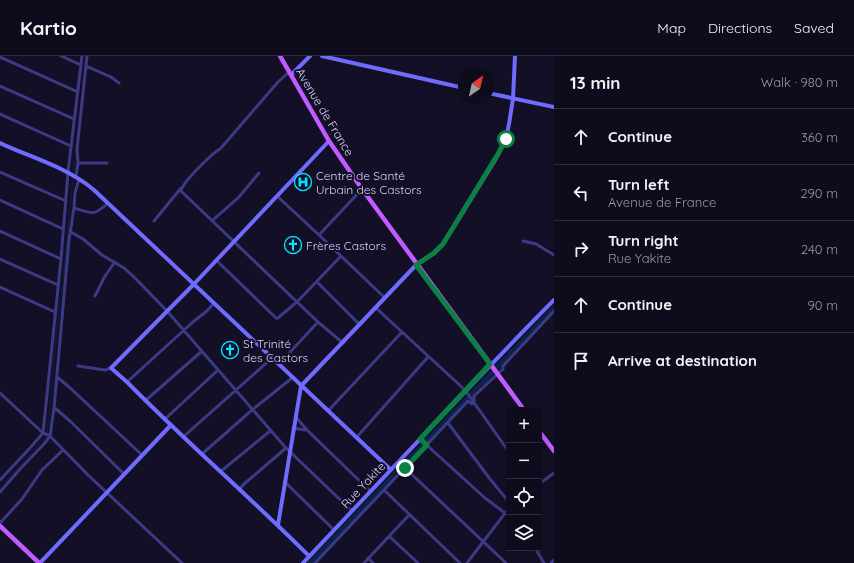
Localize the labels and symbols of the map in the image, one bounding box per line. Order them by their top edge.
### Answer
street label: Avenue de France [293,65,357,159]
north arrow [458,68,494,104]
route start [497,130,515,148]
place label: Centre de Santé Urbain des Castors [316,168,422,197]
hospital icon: Centre de Santé Urbain des Castors [293,172,313,192]
church icon: Frères Castors [283,235,303,255]
place label: Frères Castors [306,238,386,253]
place label: St Trinité des Castors [243,336,309,365]
church icon: St Trinité des Castors [220,340,240,360]
street label: Rue Yakite [338,458,388,511]
route end [396,459,414,477]

